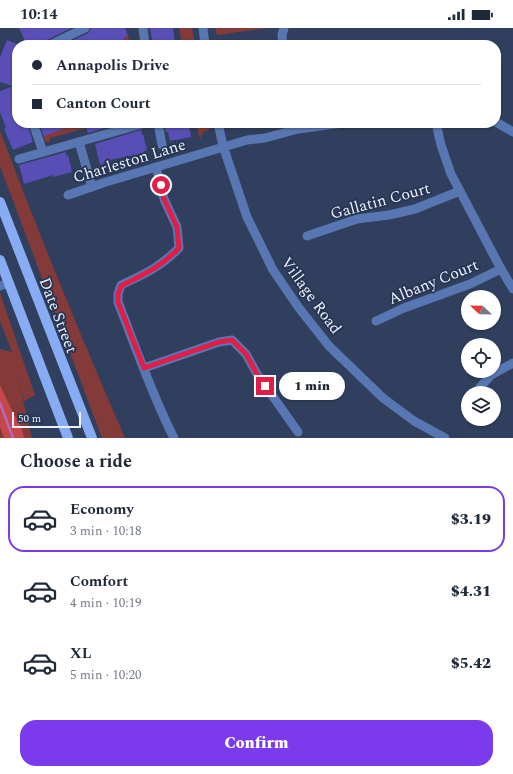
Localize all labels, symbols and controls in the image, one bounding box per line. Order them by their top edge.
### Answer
text: 10:14 [20,3,58,26]
text: Annapolis Drive [56,54,169,77]
text: Canton Court [56,92,150,115]
street label: Charleston Lane [70,132,189,190]
route start [152,176,170,194]
street label: Gallatin Court [328,176,433,226]
street label: Village Road [275,252,347,339]
street label: Albany Court [385,253,482,311]
street label: Date Street [33,274,84,357]
north arrow [461,290,501,330]
map controls [461,290,501,426]
button: locate [461,338,501,378]
callout: 1 min [279,372,345,400]
text: 1 min [294,376,330,396]
route end [256,377,274,395]
button: layers [461,386,501,426]
scale bar [12,410,81,429]
text: 50 m [18,410,41,427]
text: Choose a ride [20,448,132,475]
text: Economy [70,498,134,521]
icon: car [22,501,58,537]
text: $3.19 [451,508,491,531]
text: 3 min · 10:18 [70,521,142,541]
text: Comfort [70,570,128,593]
icon: car [22,573,58,609]
text: $4.31 [451,580,491,603]
text: 4 min · 10:19 [70,593,142,613]
text: XL [70,642,91,665]
icon: car [22,645,58,681]
text: $5.42 [451,652,491,675]
text: 5 min · 10:20 [70,665,142,685]
button: Confirm [20,720,493,766]

